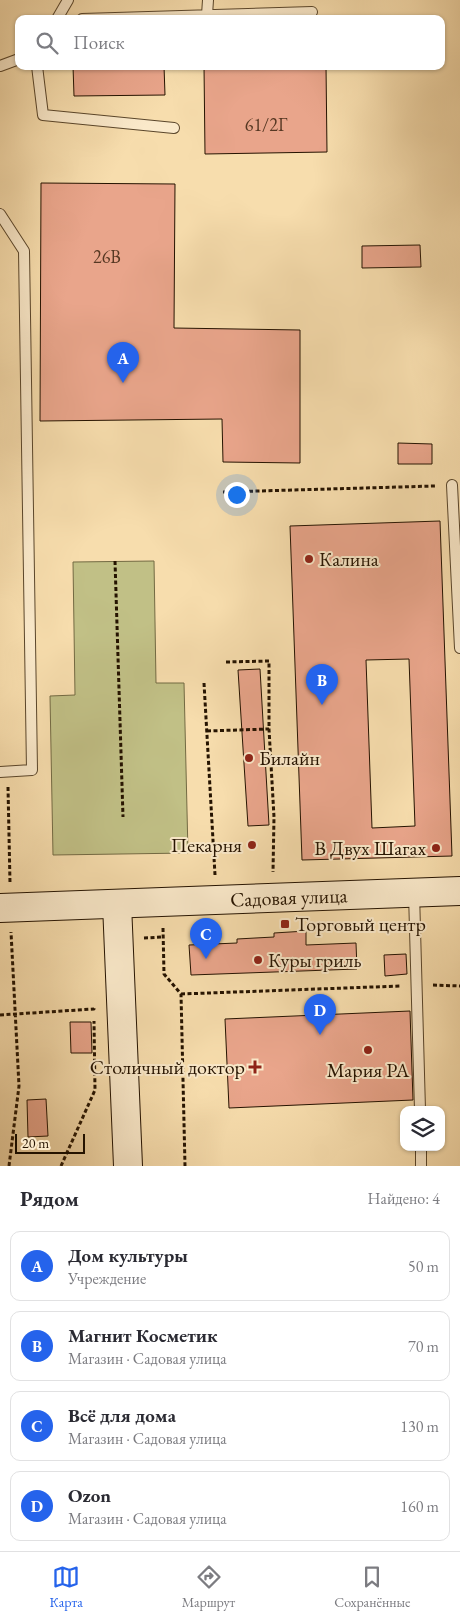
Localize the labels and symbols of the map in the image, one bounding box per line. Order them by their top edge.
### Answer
house number: 61/2Г [245,113,288,136]
house number: 26В [93,245,121,268]
pin: A [107,342,139,383]
your location [224,482,250,508]
place label: Калина [319,546,379,572]
marker: Калина [303,553,315,565]
pin: B [306,664,338,705]
place label: Билайн [259,745,320,771]
marker: Билайн [243,752,255,764]
place label: Пекарня [171,832,242,858]
place label: В Двух Шагах [314,835,426,861]
marker: Пекарня [246,839,258,851]
marker: В Двух Шагах [430,842,442,854]
street label: Садовая улица [230,882,348,912]
place label: Торговый центр [295,911,426,937]
pin: C [190,918,222,959]
marker: Торговый центр [279,918,291,930]
place label: Куры гриль [268,947,362,973]
marker: Куры гриль [252,954,264,966]
pin: D [304,994,336,1035]
marker: Мария РА [362,1044,374,1056]
place label: Столичный доктор [90,1054,245,1080]
place label: Мария РА [327,1057,409,1083]
marker: Столичный доктор [249,1061,261,1073]
scale bar [15,1131,85,1154]

